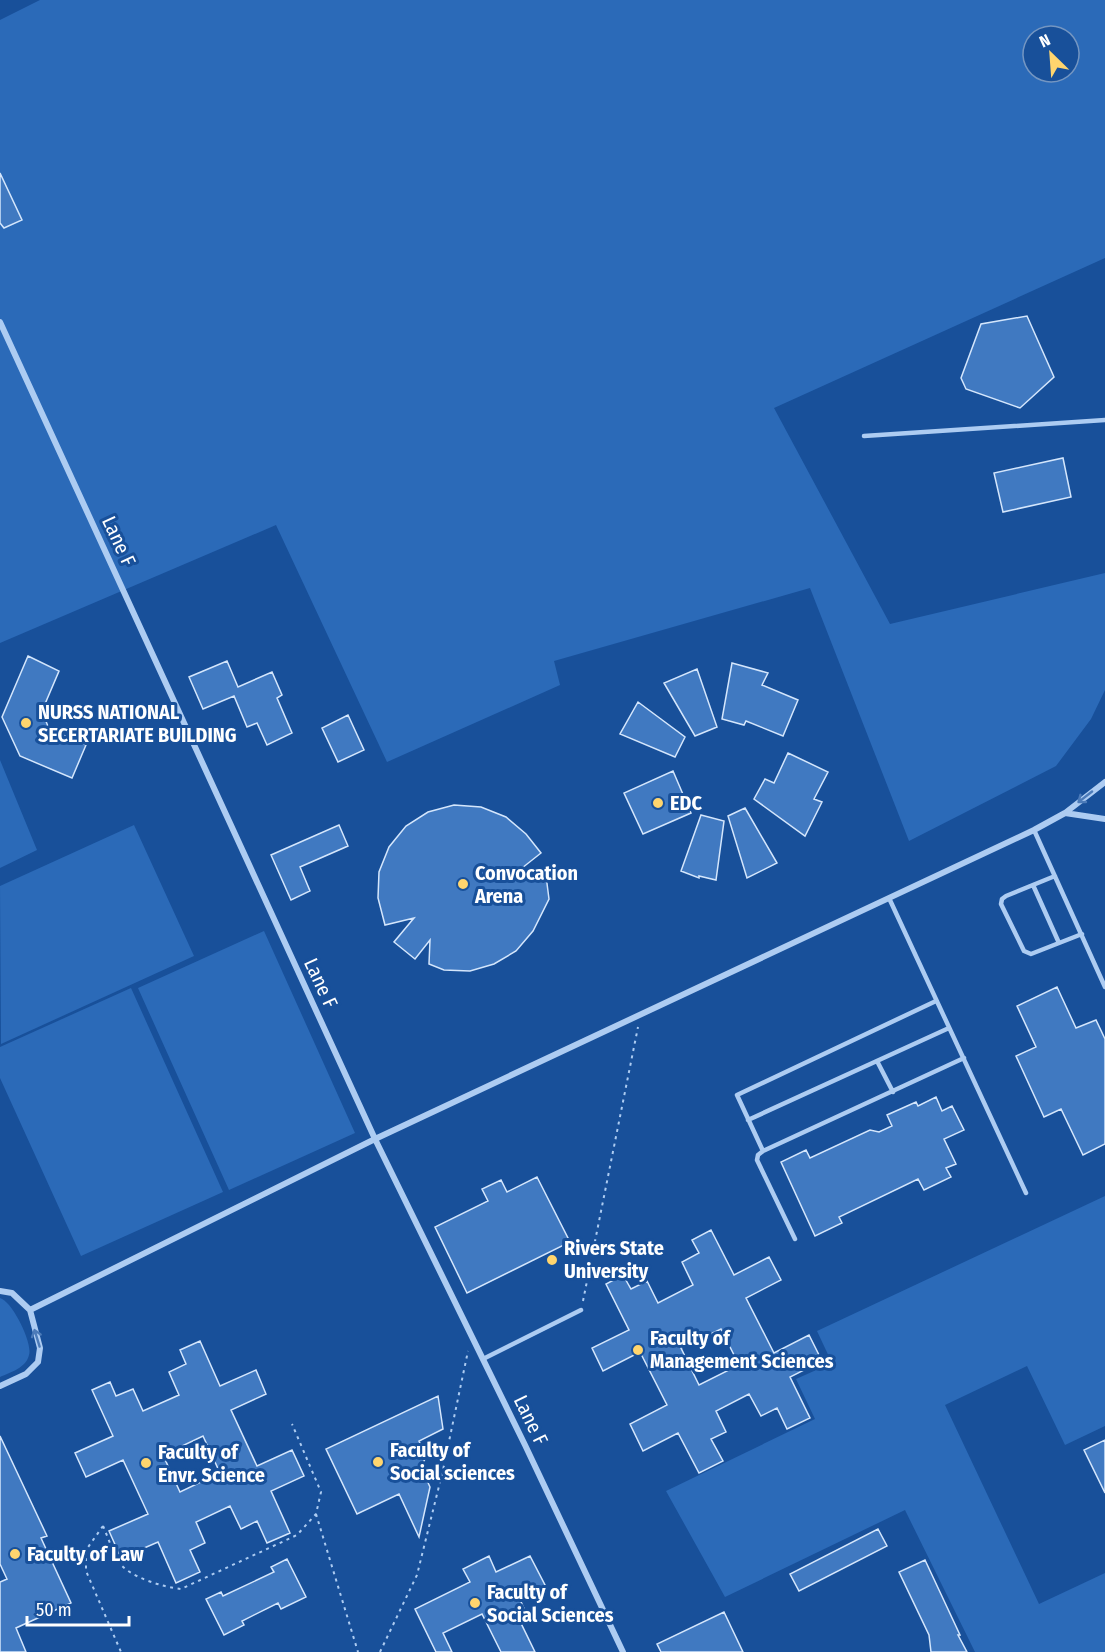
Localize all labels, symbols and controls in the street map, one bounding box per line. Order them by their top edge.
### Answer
north arrow [1021,24,1081,84]
text: N [1037,30,1053,51]
street label: Lane F [97,512,141,570]
place label: NURSS NATIONAL SECERTARIATE BUILDING [38,700,237,747]
marker: NURSS NATIONAL SECERTARIATE BUILDING [19,716,33,730]
place label: EDC [670,791,702,815]
one-way arrow [1077,791,1093,804]
marker: EDC [651,796,665,810]
place label: Convocation Arena [474,861,578,908]
marker: Convocation Arena [456,877,470,891]
street label: Lane F [299,954,343,1012]
place label: Rivers State University [564,1236,664,1283]
marker: Rivers State University [545,1253,559,1267]
place label: Faculty of Management Sciences [650,1326,834,1373]
one-way arrow [30,1329,41,1348]
marker: Faculty of Management Sciences [631,1343,645,1357]
street label: Lane F [509,1391,553,1449]
place label: Faculty of Social sciences [390,1438,515,1485]
place label: Faculty of Envr. Science [158,1440,265,1487]
marker: Faculty of Social sciences [371,1455,385,1469]
marker: Faculty of Envr. Science [139,1456,153,1470]
place label: Faculty of Law [27,1542,144,1566]
marker: Faculty of Law [8,1547,22,1561]
place label: Faculty of Social Sciences [487,1580,614,1627]
scale bar [27,1589,129,1627]
marker: Faculty of Social Sciences [468,1596,482,1610]
text: 50 m [36,1599,72,1621]

